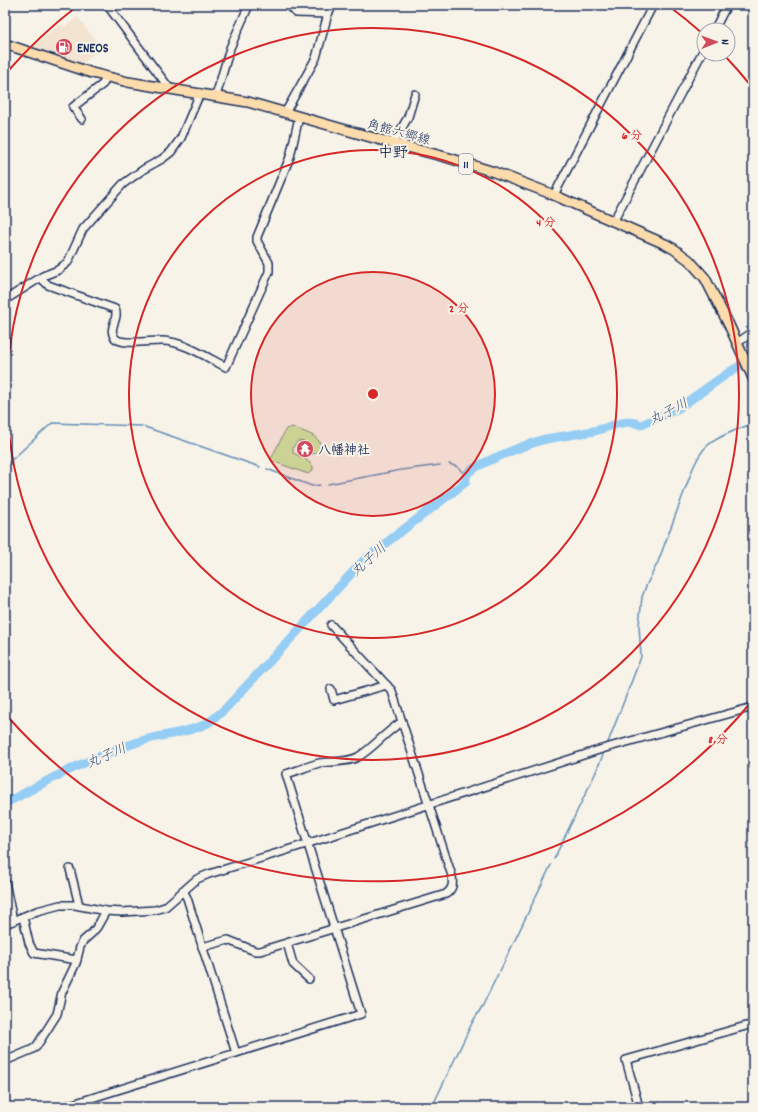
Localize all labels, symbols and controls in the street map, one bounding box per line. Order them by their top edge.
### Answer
north arrow [696,22,736,62]
fuel station icon: ENEOS [54,37,74,57]
text: N [716,39,732,45]
place label: ENEOS [77,40,109,59]
street label: 角館六郷線 [364,116,433,151]
text: 6 分 [622,128,642,145]
district label: 中野 [378,143,408,165]
road number: 11 [459,154,473,174]
text: 4 分 [536,215,556,232]
text: 2 分 [449,301,469,318]
centre of rings [366,387,380,401]
water label: 丸子川 [646,394,692,431]
temple icon: 八幡神社 [295,439,315,459]
place label: 八幡神社 [318,442,370,461]
water label: 丸子川 [347,539,392,582]
text: 8 分 [708,732,728,749]
water label: 丸子川 [84,739,130,775]

